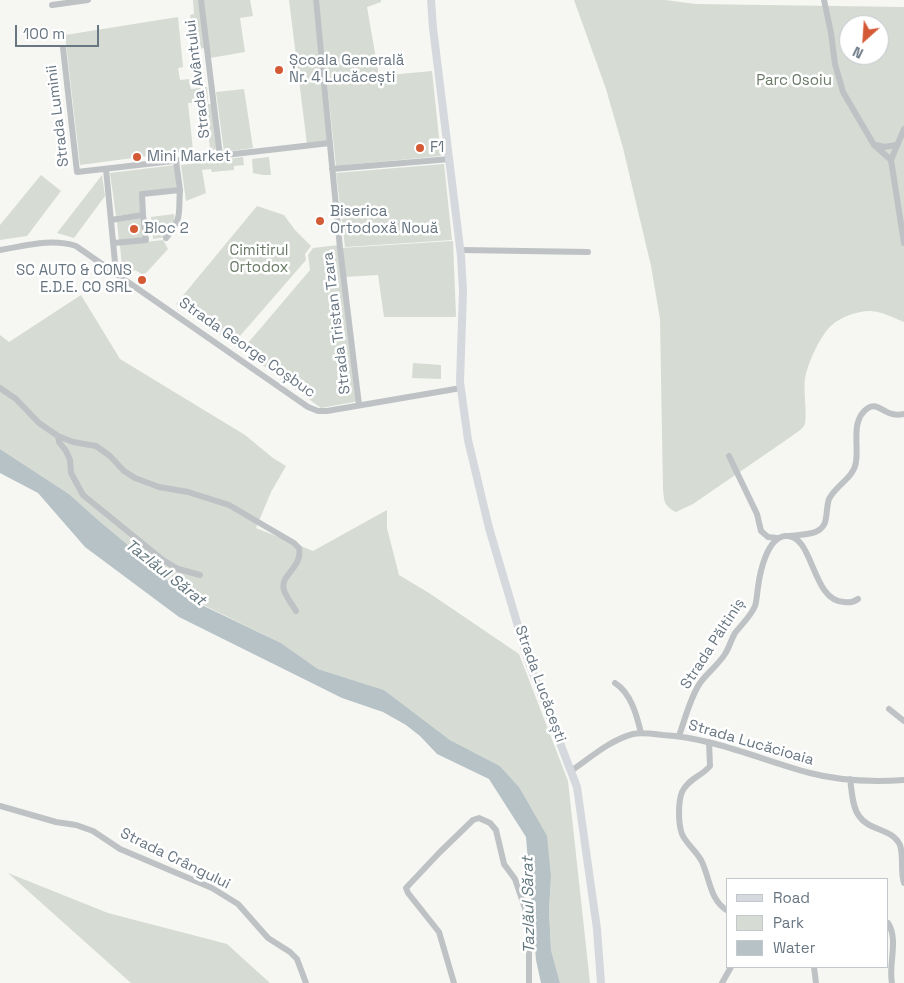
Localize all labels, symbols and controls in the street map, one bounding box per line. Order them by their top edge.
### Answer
scale bar [18,15,101,47]
north arrow [839,15,889,65]
street label: Strada Avântului [182,19,214,139]
text: 100 m [23,24,65,43]
text: N [850,42,866,63]
place label: Școala Generală Nr. 4 Lucăcești [289,52,404,87]
street label: Strada Luminii [43,64,73,168]
marker: Școala Generală Nr. 4 Lucăcești [273,64,285,76]
park label: Parc Osoiu [756,72,832,90]
place label: F1 [430,139,444,157]
marker: F1 [414,142,426,154]
place label: Mini Market [147,148,231,166]
marker: Mini Market [131,151,143,163]
place label: Biserica Ortodoxă Nouă [330,203,438,238]
marker: Biserica Ortodoxă Nouă [314,215,326,227]
place label: Bloc 2 [144,220,189,238]
marker: Bloc 2 [128,223,140,235]
park label: Cimitirul Ortodox [230,242,288,277]
street label: Strada Tristan Tzara [319,251,355,395]
place label: SC AUTO & CONS E.D.E. CO SRL [16,262,132,297]
marker: SC AUTO & CONS E.D.E. CO SRL [136,274,148,286]
street label: Strada George Coșbuc [175,294,319,402]
water label: Tazlăul Sărat [121,536,209,610]
street label: Strada Păltiniș [677,595,749,693]
street label: Strada Lucăcești [511,623,569,745]
street label: Strada Lucăcioaia [686,716,816,770]
street label: Strada Crângului [117,825,233,893]
water label: Tazlăul Sărat [519,856,539,954]
legend [726,878,889,968]
text: Road [773,888,810,907]
text: Park [773,913,804,932]
text: Water [773,938,815,957]

